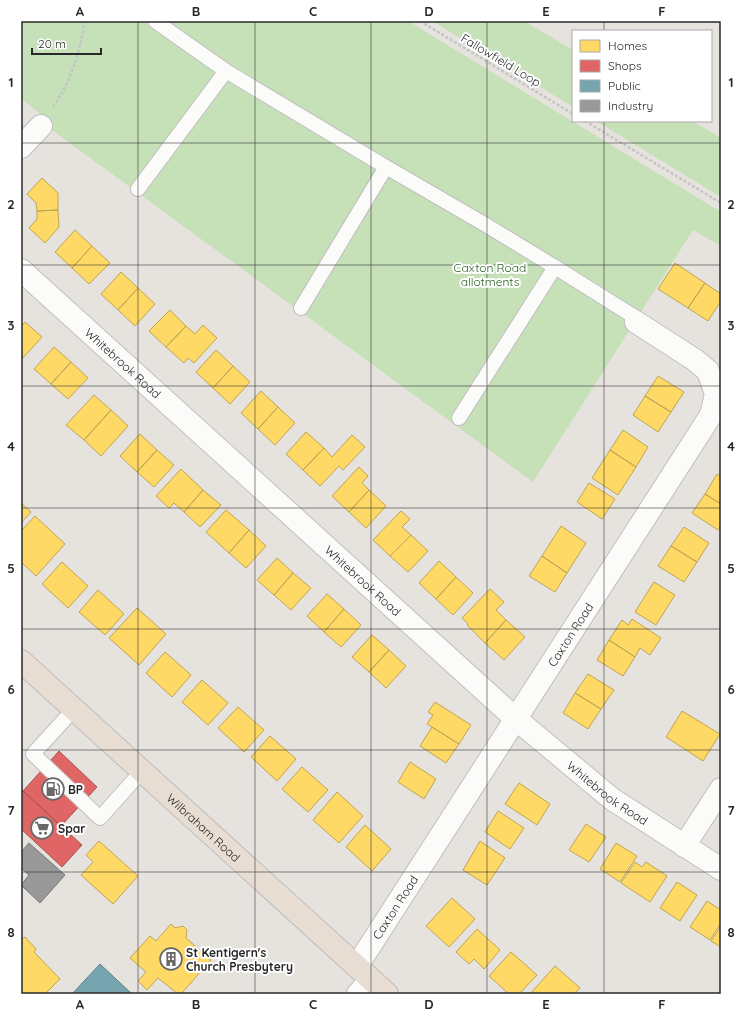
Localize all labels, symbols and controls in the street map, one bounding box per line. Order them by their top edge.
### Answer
text: A [76,3,85,19]
text: B [192,3,200,19]
text: C [309,3,317,19]
text: D [424,3,434,19]
text: E [542,3,550,19]
text: F [658,3,666,19]
scale bar [32,30,101,56]
street label: Fallowfield Loop [458,30,544,90]
legend [572,30,712,122]
text: 20 m [38,36,66,51]
text: Homes [608,38,648,53]
text: Shops [608,58,642,73]
text: 1 [8,74,14,90]
text: 1 [728,74,734,90]
text: Public [608,78,641,93]
text: Industry [608,98,653,113]
text: 2 [7,196,15,212]
text: 2 [727,196,735,212]
park label: Caxton Road allotments [454,260,526,289]
text: 3 [8,317,15,333]
text: 3 [728,317,735,333]
street label: Whitebrook Road [82,324,164,401]
text: 4 [7,438,15,454]
text: 4 [727,438,735,454]
street label: Whitebrook Road [322,542,404,619]
text: 5 [7,560,15,576]
text: 5 [727,560,735,576]
street label: Caxton Road [544,600,596,669]
text: 6 [7,681,15,697]
text: 6 [727,681,735,697]
street label: Whitebrook Road [564,757,651,828]
fuel station icon: BP [40,776,66,802]
place label: BP [68,782,83,797]
street label: Wilbraham Road [164,790,244,864]
text: 7 [7,802,15,818]
text: 7 [727,802,735,818]
supermarket icon: Spar [29,815,55,841]
place label: Spar [58,821,85,836]
street label: Caxton Road [369,872,421,942]
text: 8 [7,924,15,940]
text: 8 [727,924,735,940]
place label: St Kentigern's Church Presbytery [186,945,293,974]
building icon: St Kentigern's Church Presbytery [158,946,184,972]
text: A [76,996,85,1012]
text: B [192,996,200,1012]
text: C [309,996,317,1012]
text: D [424,996,434,1012]
text: E [542,996,550,1012]
text: F [658,996,666,1012]

